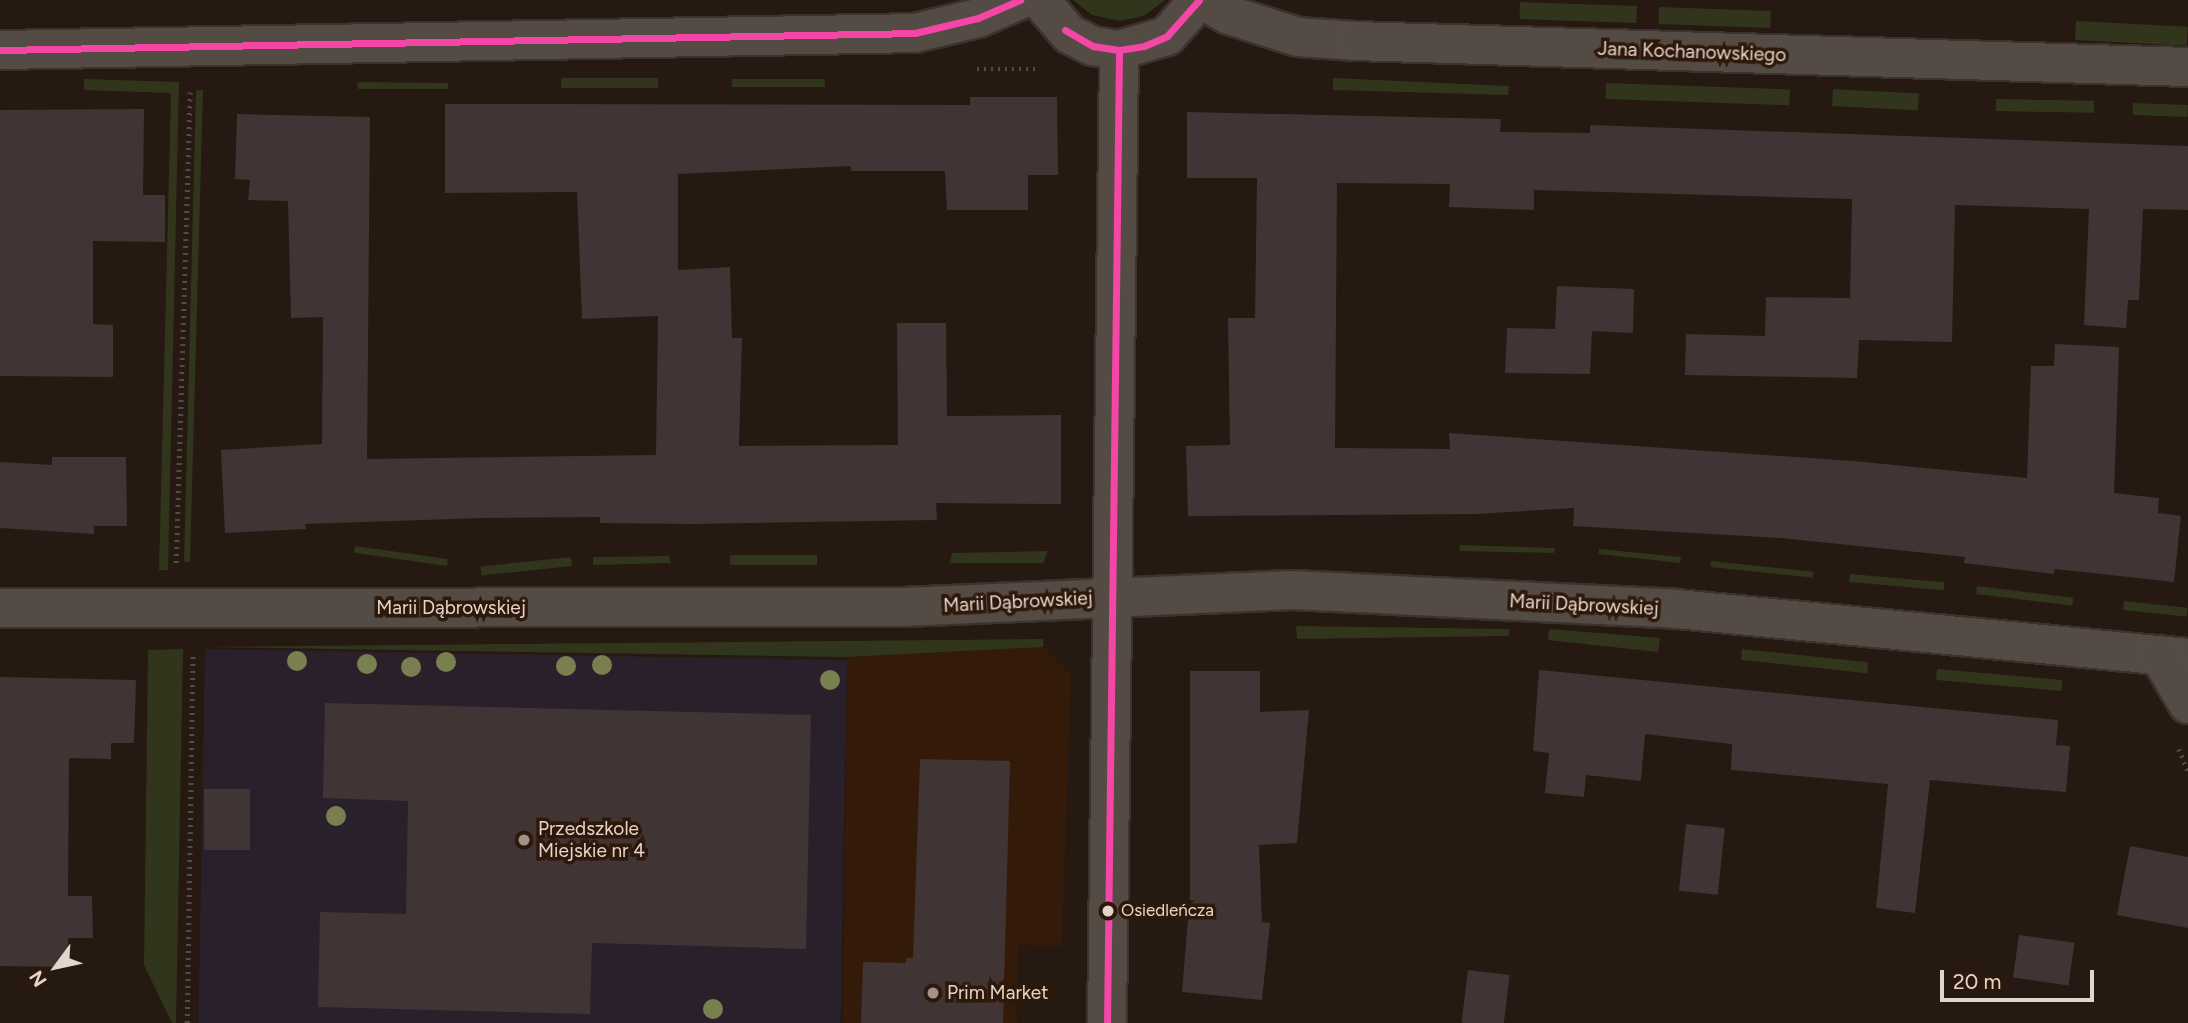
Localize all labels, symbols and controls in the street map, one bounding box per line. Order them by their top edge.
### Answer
street label: Jana Kochanowskiego [1597,37,1787,67]
street label: Marii Dąbrowskiej [943,587,1093,617]
street label: Marii Dąbrowskiej [1509,590,1659,620]
street label: Marii Dąbrowskiej [376,597,526,619]
place label: Przedszkole Miejskie nr 4 [538,818,645,862]
marker: Przedszkole Miejskie nr 4 [516,832,532,848]
place label: Osiedleńcza [1121,901,1214,921]
marker: Osiedleńcza [1101,904,1115,918]
north arrow [21,932,91,1002]
scale bar [1943,956,2097,1000]
text: N [24,966,52,991]
text: 20 m [1953,969,2001,994]
place label: Prim Market [947,982,1048,1004]
marker: Prim Market [925,985,941,1001]

